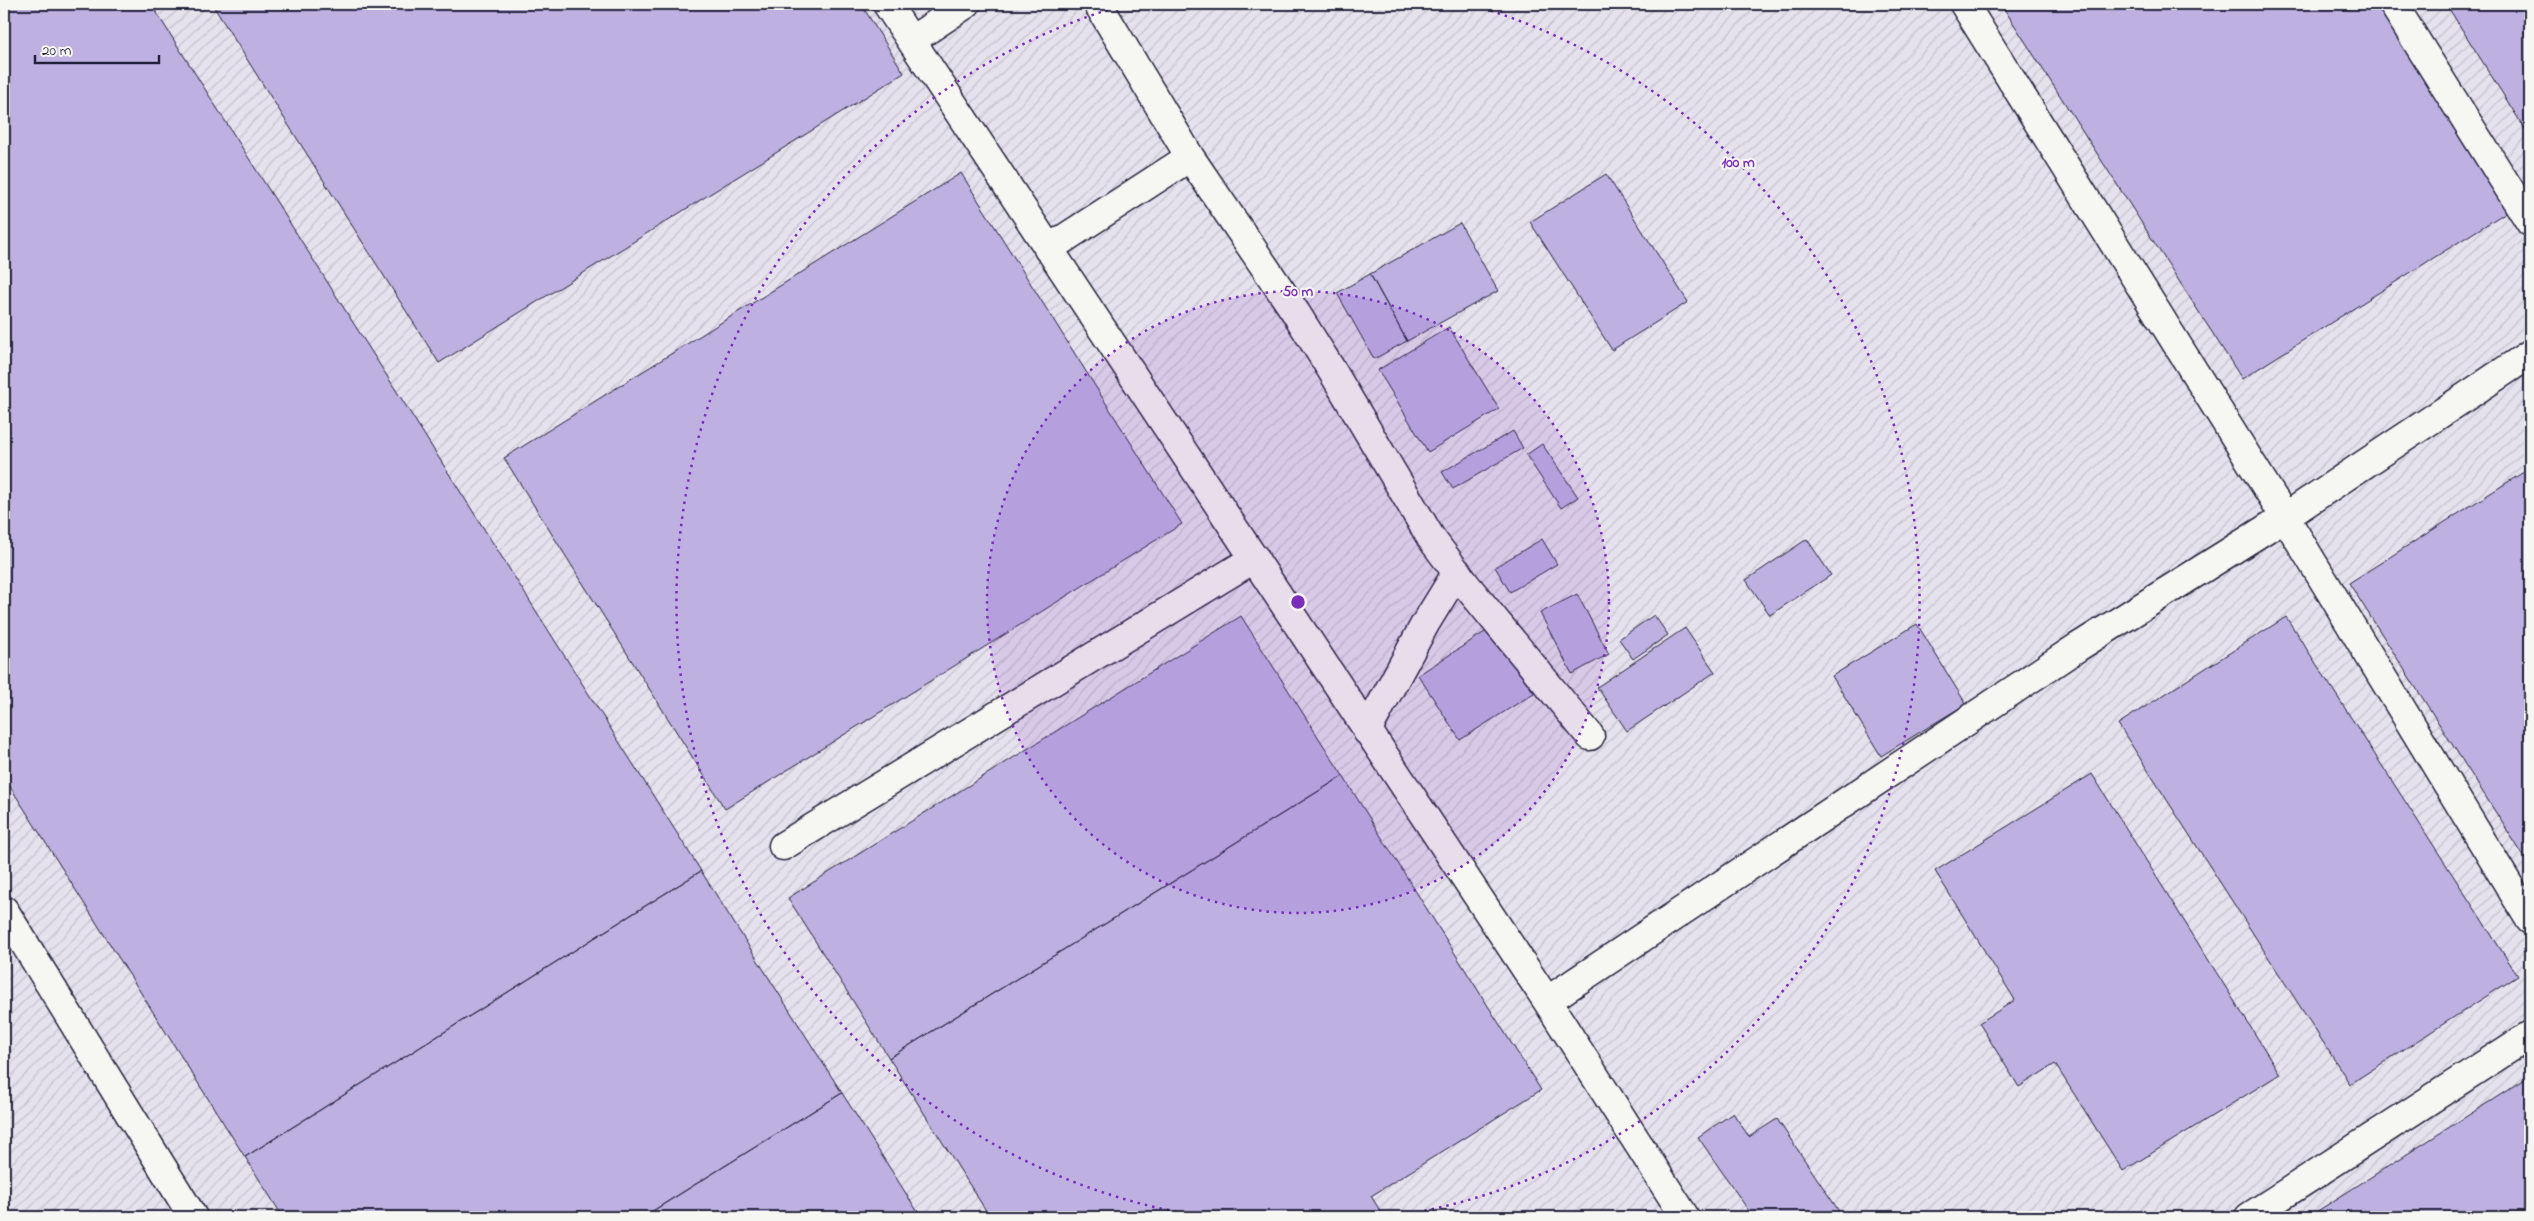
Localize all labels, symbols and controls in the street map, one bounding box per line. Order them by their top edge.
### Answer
scale bar [35,32,159,64]
text: 20 m [42,40,72,62]
text: 100 m [1721,152,1755,174]
text: 50 m [1283,281,1314,303]
centre of rings [1289,593,1307,611]

